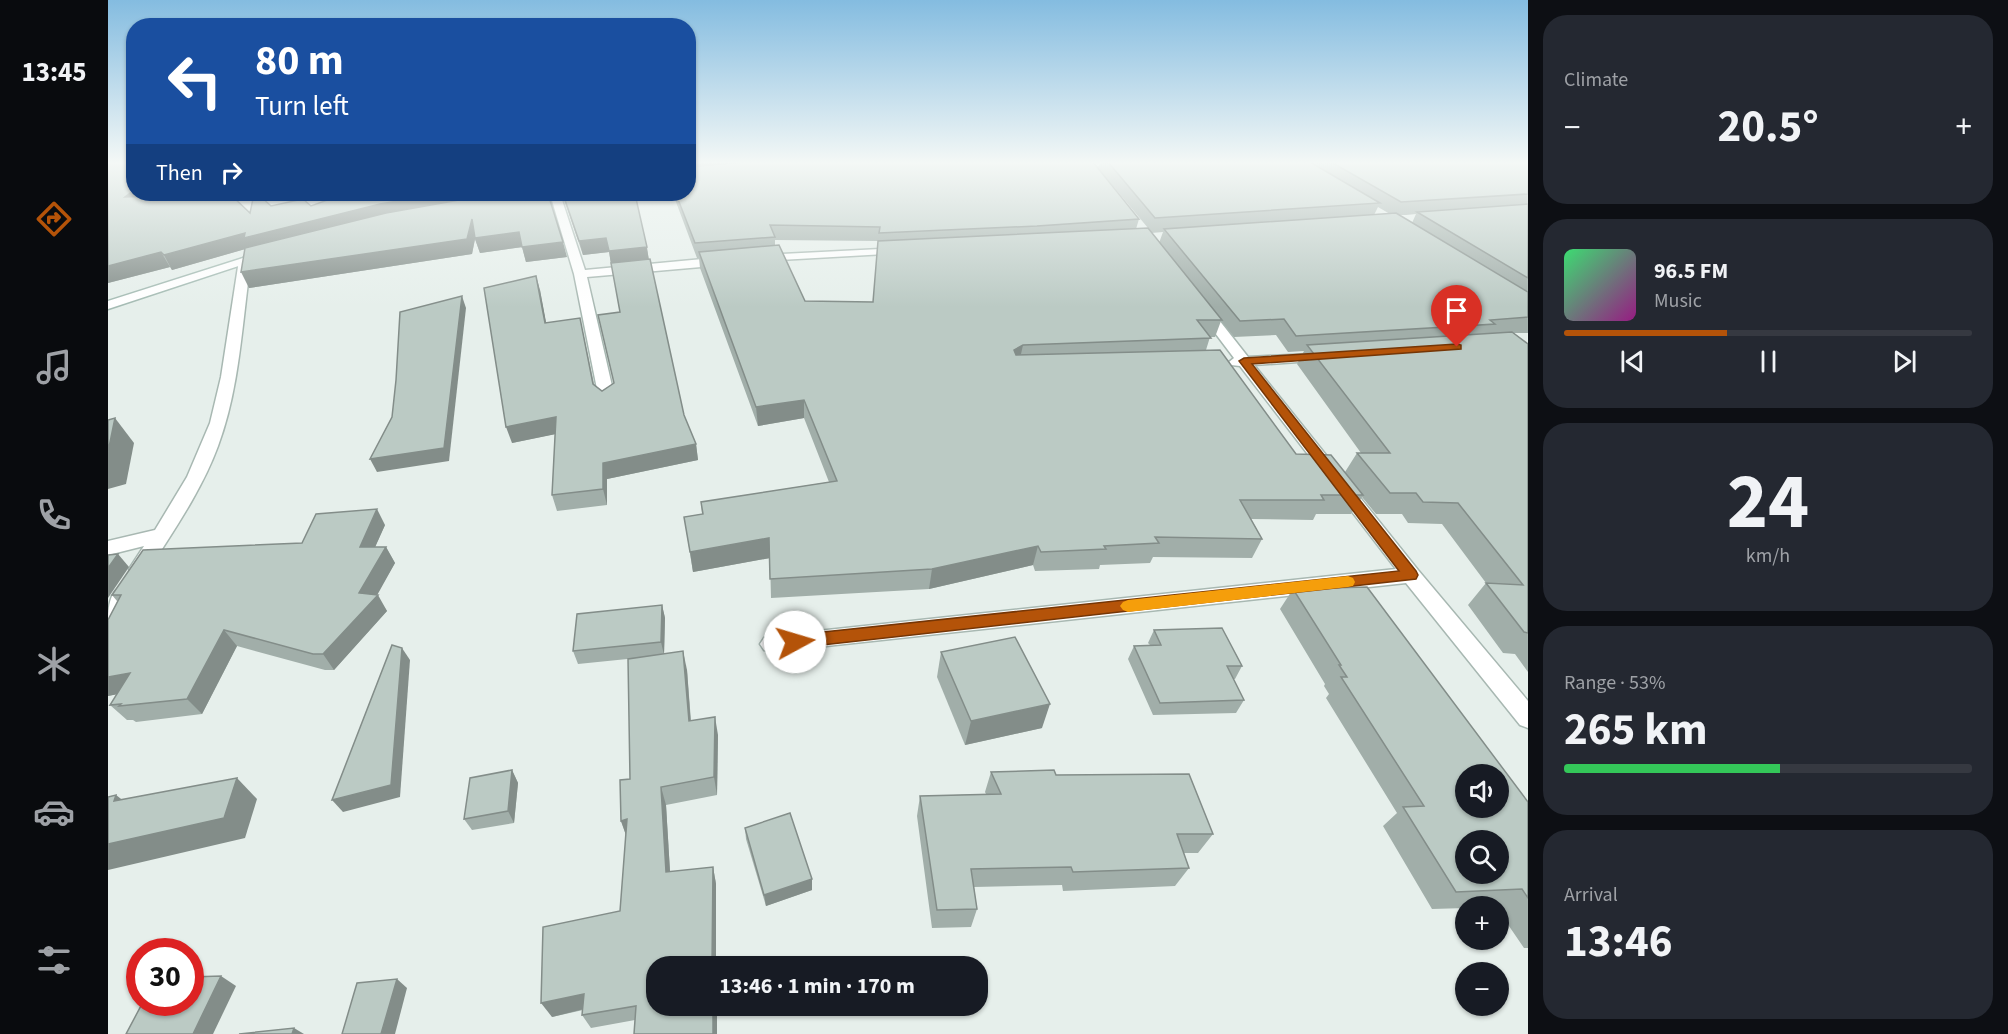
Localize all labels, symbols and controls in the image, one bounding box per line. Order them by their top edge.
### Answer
text: 80 m [255,31,344,91]
icon: left [156,42,234,120]
text: 13:45 [21,53,87,92]
text: Climate [1564,66,1628,94]
text: Turn left [255,87,349,126]
text: 20.5° [1717,95,1819,159]
text: − [1564,104,1580,151]
text: + [1956,104,1972,151]
icon: right [215,156,248,189]
text: Then [156,157,203,189]
icon: directions [33,198,75,240]
text: 96.5 FM [1654,255,1728,287]
pin [1431,285,1482,347]
text: Music [1654,287,1702,315]
icon: arrive [1440,294,1473,327]
icon: previous [1616,345,1649,378]
icon: pause [1752,345,1785,378]
icon: next [1888,345,1921,378]
icon: music [33,346,75,388]
text: 24 [1727,447,1809,558]
icon: phone [33,494,75,536]
text: km/h [1746,542,1790,570]
position arrow [763,610,827,674]
icon: climate [33,643,75,685]
text: Range · 53% [1564,669,1665,697]
text: 265 km [1564,698,1708,762]
map controls [1455,764,1509,1016]
button: sound [1455,764,1509,818]
icon: car [33,791,75,833]
button: search [1455,830,1509,884]
text: Arrival [1564,881,1618,909]
button: + [1455,896,1509,950]
text: 13:46 [1564,910,1673,974]
speed limit sign: 30 [126,938,204,1016]
icon: filters [33,939,75,981]
button: − [1455,962,1509,1016]
text: 13:46 · 1 min · 170 m [719,970,915,1002]

